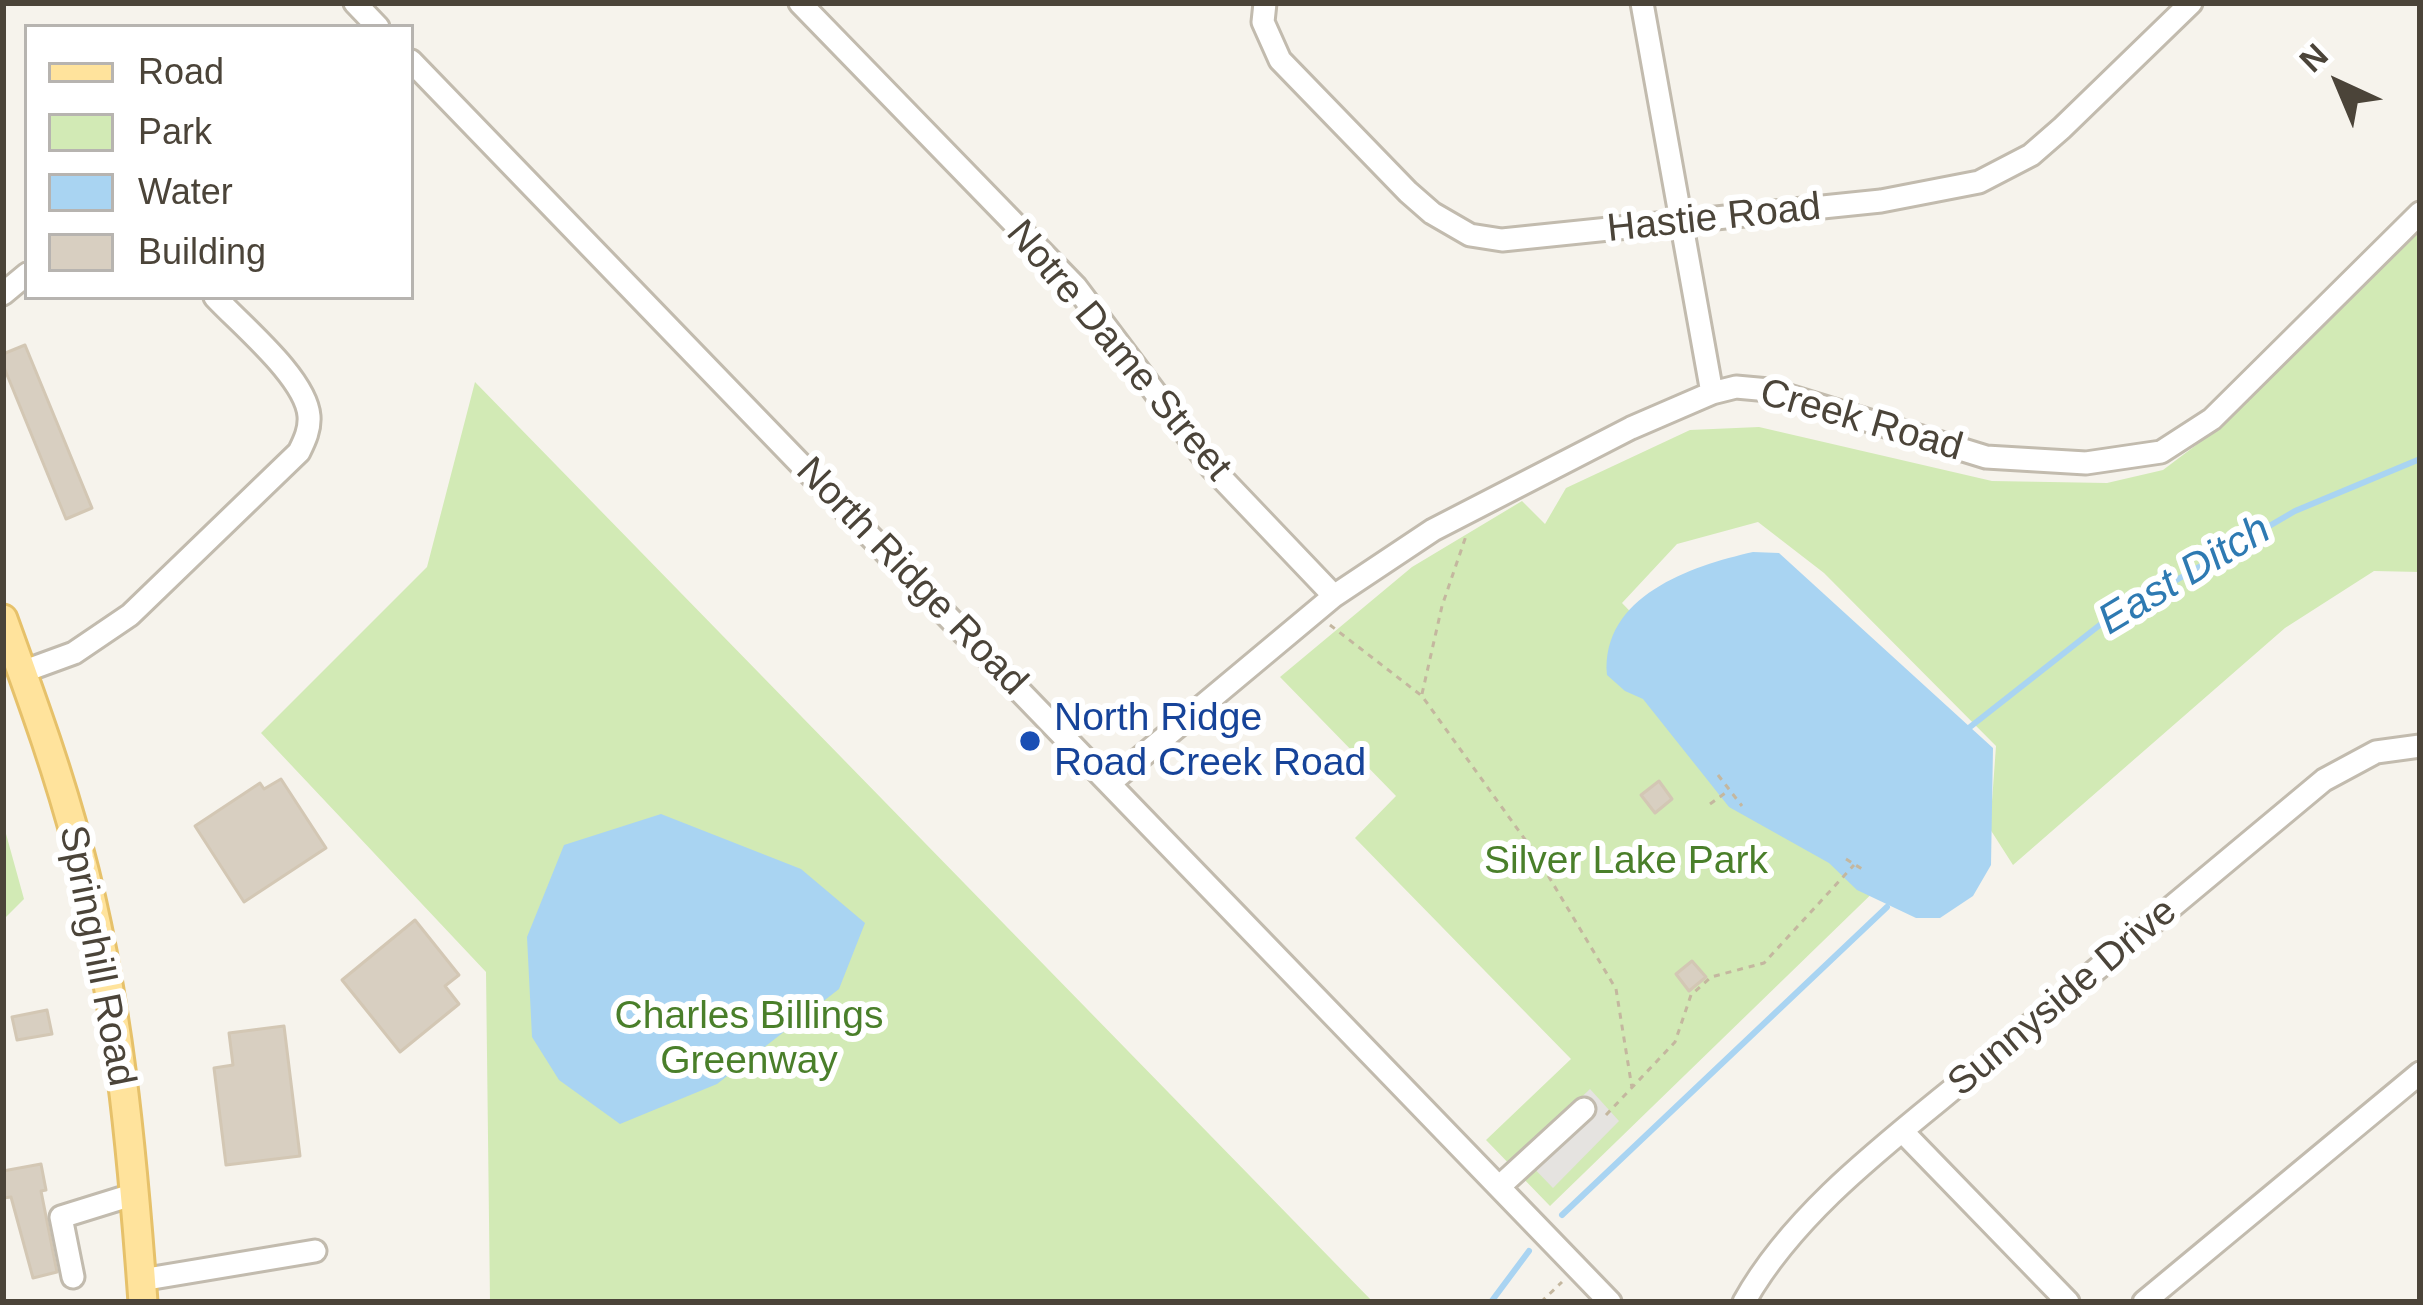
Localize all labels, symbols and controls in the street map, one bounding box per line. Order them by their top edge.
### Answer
legend [24,24,414,300]
north arrow [2279,24,2399,144]
text: N [2292,36,2335,79]
text: Road [138,51,224,92]
text: Park [138,111,212,152]
text: Water [138,171,233,212]
street label: Hastie Road [1605,185,1823,253]
street label: Notre Dame Street [996,211,1240,491]
text: Building [138,231,266,272]
street label: Creek Road [1755,370,1967,472]
street label: North Ridge Road [786,448,1036,706]
water label: East Ditch [2090,505,2280,647]
place label: North Ridge Road Creek Road [1054,696,1366,787]
marker: North Ridge Road Creek Road [1017,728,1043,754]
street label: Springhill Road [48,822,144,1090]
park label: Silver Lake Park [1484,839,1768,885]
street label: Sunnyside Drive [1939,889,2187,1107]
park label: Charles Billings Greenway [615,994,883,1085]

